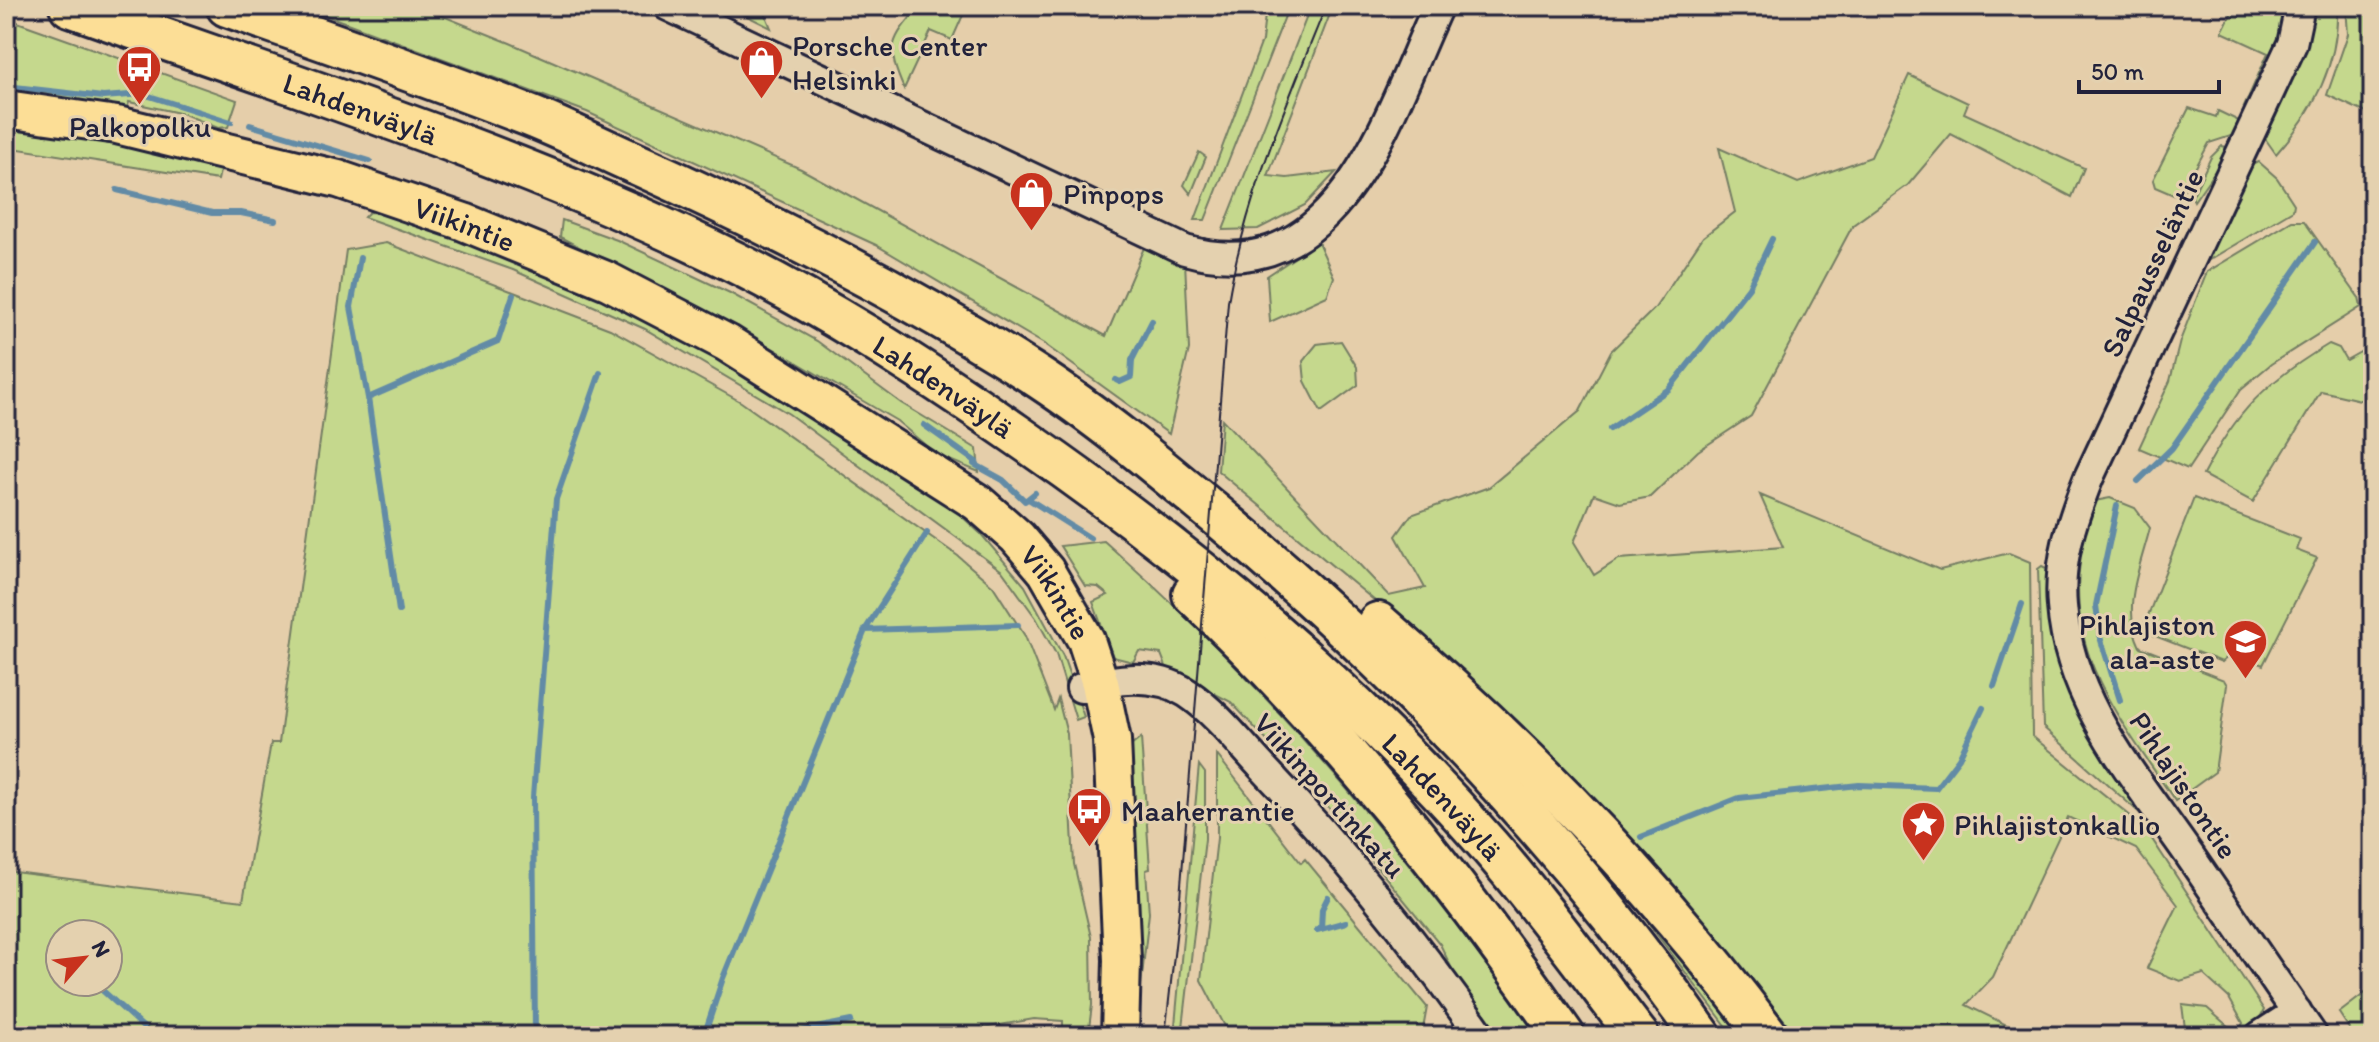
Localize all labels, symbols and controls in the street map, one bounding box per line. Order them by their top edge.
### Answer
place label: Porsche Center Helsinki [792,27,987,98]
shop icon: Porsche Center Helsinki [737,38,785,101]
bus stop icon: Palkopolku [116,44,164,107]
scale bar [2079,44,2219,94]
text: 50 m [2091,57,2144,86]
street label: Lahdenväylä [278,63,443,153]
place label: Palkopolku [69,108,211,145]
street label: Salpausseläntie [2092,163,2212,363]
shop icon: Pinpops [1008,169,1056,232]
place label: Pinpops [1063,175,1164,212]
street label: Viikintie [409,188,521,260]
street label: Lahdenväylä [866,326,1022,446]
street label: Viikintie [1013,537,1100,646]
place label: Pihlajiston ala-aste [2079,606,2215,677]
school or university icon: Pihlajiston ala-aste [2222,617,2270,680]
street label: Pihlajistontie [2121,704,2247,866]
street label: Viikinportinkatu [1246,705,1414,885]
street label: Lahdenväylä [1374,724,1512,868]
bus stop icon: Maaherrantie [1066,786,1114,849]
place label: Maaherrantie [1121,792,1295,829]
place icon: Pihlajistonkallio [1899,800,1947,863]
place label: Pihlajistonkallio [1954,806,2160,843]
north arrow [44,918,124,998]
text: N [86,936,117,962]

